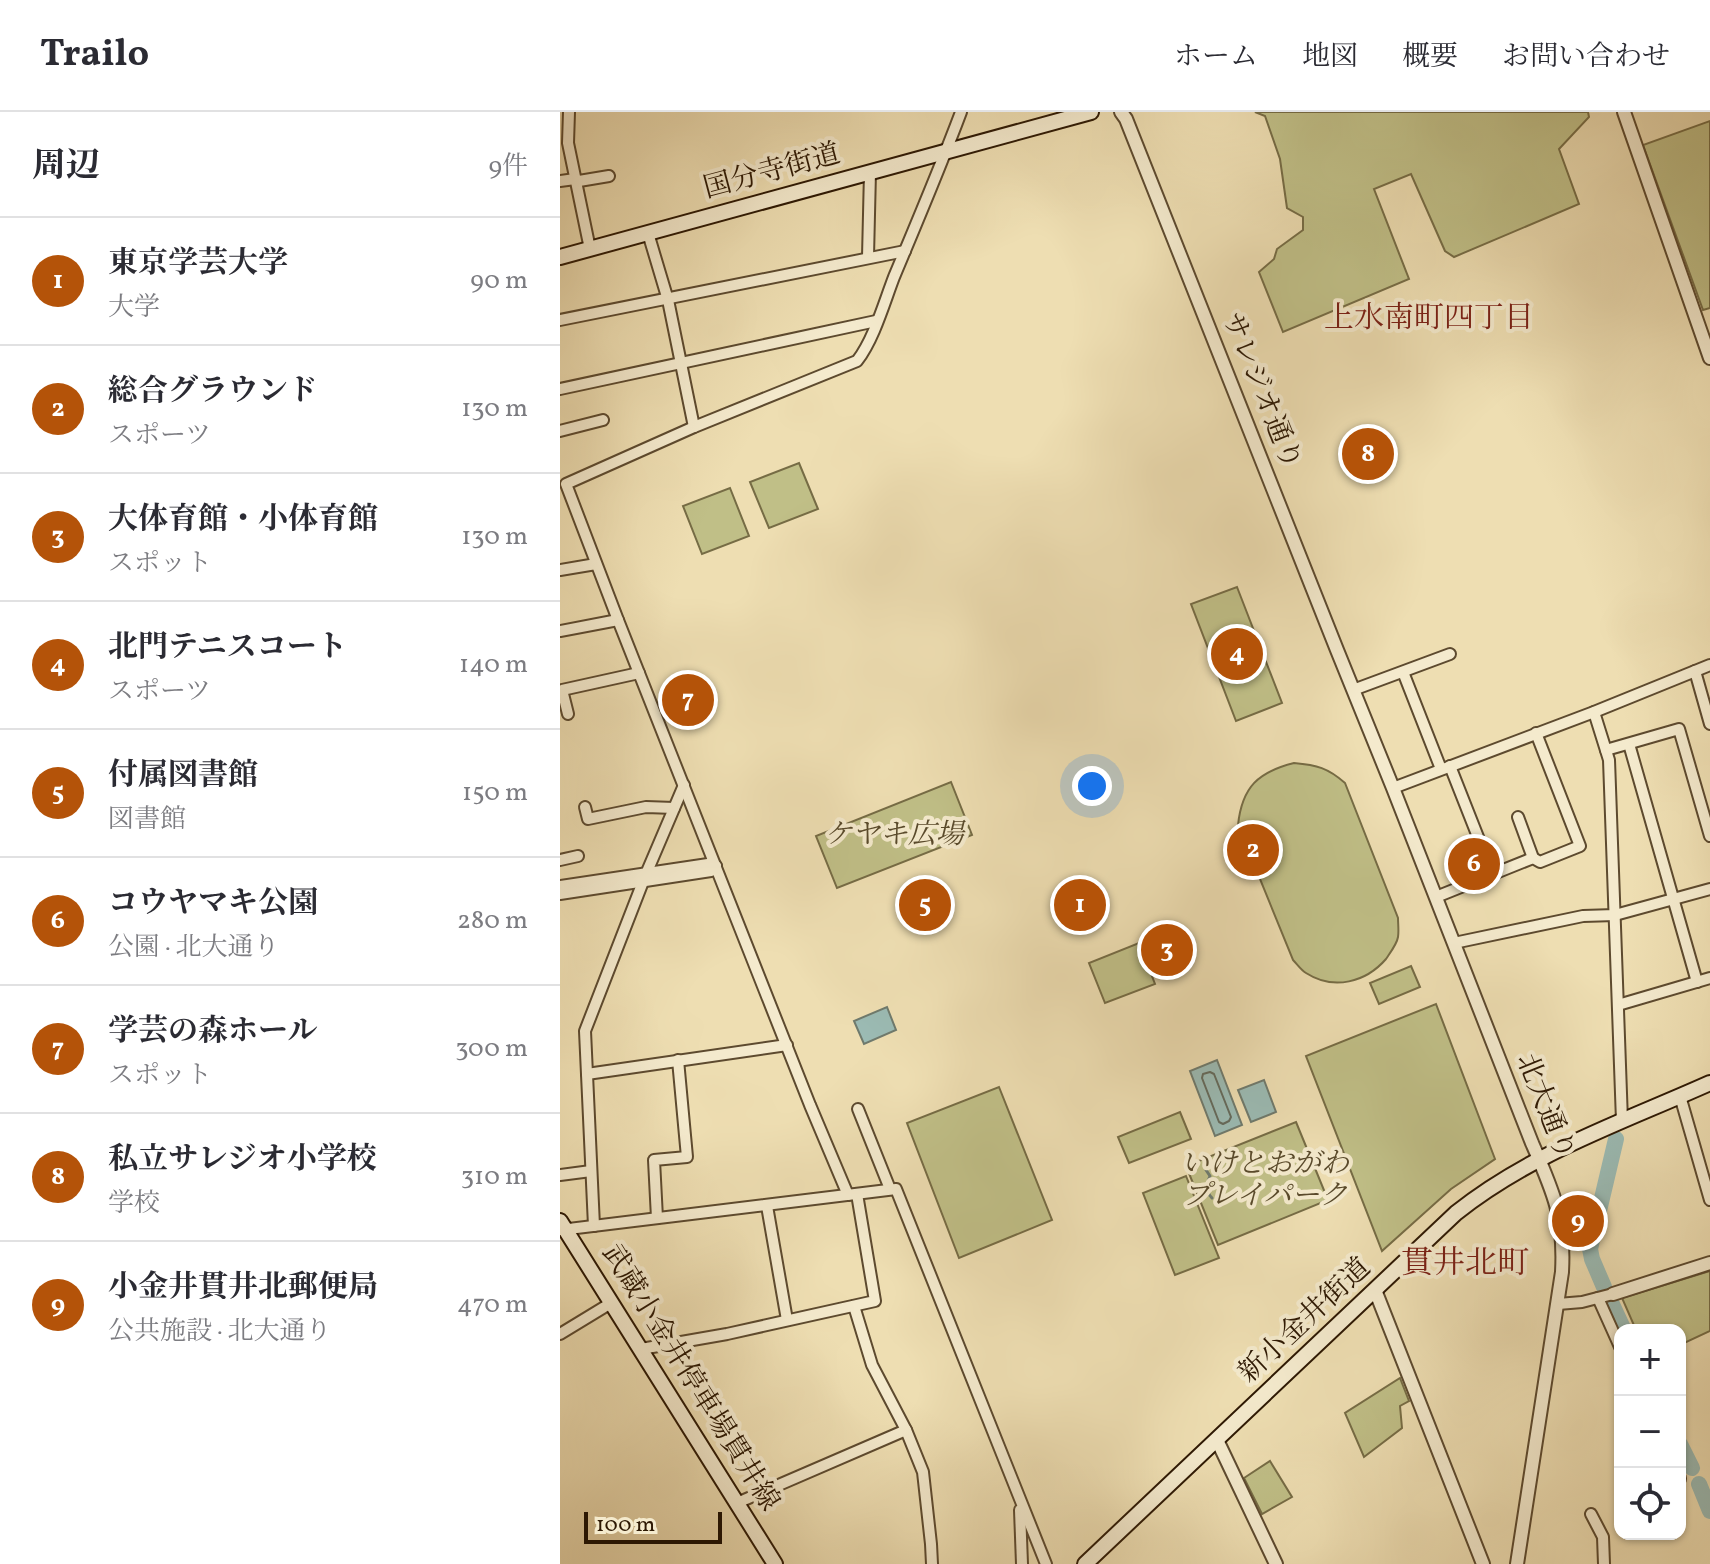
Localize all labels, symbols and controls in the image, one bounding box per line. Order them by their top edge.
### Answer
text: Trailo [40,29,149,82]
text: ホーム [1174,38,1258,77]
text: 地図 [1302,38,1358,77]
text: 概要 [1402,38,1458,77]
text: お問い合わせ [1502,38,1670,77]
street label: 国分寺街道 [699,135,845,209]
text: 周辺 [32,144,100,191]
text: 9件 [489,149,528,185]
text: 東京学芸大学 [108,243,288,285]
text: 1 [53,263,63,299]
text: 90 m [470,263,528,299]
text: 大学 [108,290,160,326]
district label: 上水南町四丁目 [1324,298,1534,340]
street label: サレジオ通り [1212,306,1310,476]
text: 総合グラウンド [108,371,318,413]
text: 2 [51,391,65,427]
text: 130 m [461,391,528,427]
text: スポーツ [108,418,211,454]
pin: 8 [1342,424,1394,484]
text: 大体育館・小体育館 [108,499,378,541]
text: 3 [51,519,65,555]
text: 130 m [461,519,528,555]
text: スポット [108,546,212,582]
pin: 4 [1211,624,1263,684]
text: 北門テニスコート [108,627,347,669]
text: 4 [50,647,66,683]
text: 140 m [459,647,528,683]
pin: 7 [662,670,714,730]
text: スポーツ [108,674,211,710]
text: 付属図書館 [108,755,258,797]
your location [1072,766,1112,806]
text: 5 [52,775,64,811]
text: 150 m [462,775,528,811]
text: 図書館 [108,802,186,838]
park label: ケヤキ広場 [824,816,967,855]
pin: 2 [1227,820,1279,880]
pin: 6 [1448,834,1500,894]
pin: 5 [899,875,951,935]
pin: 1 [1054,875,1106,935]
text: コウヤマキ公園 [108,883,318,925]
text: 6 [51,903,65,939]
text: 280 m [457,903,528,939]
pin: 3 [1141,920,1193,980]
text: 公園 · 北大通り [108,930,280,966]
text: 学芸の森ホール [108,1011,317,1053]
text: 7 [52,1031,64,1067]
text: 300 m [455,1031,528,1067]
street label: 北大通り [1506,1048,1584,1166]
text: スポット [108,1058,212,1094]
text: 私立サレジオ小学校 [108,1139,377,1181]
park label: いけとおがわ プレイパーク [1181,1145,1350,1216]
text: 8 [51,1159,65,1195]
text: 310 m [461,1159,528,1195]
text: 学校 [108,1186,160,1222]
pin: 9 [1552,1191,1604,1251]
street label: 武蔵小金井停車場貫井線 [592,1237,788,1519]
district label: 貫井北町 [1401,1243,1529,1287]
street label: 新小金井街道 [1230,1249,1380,1393]
text: 小金井貫井北郵便局 [108,1267,378,1309]
text: 9 [51,1287,65,1323]
text: 470 m [457,1287,528,1323]
text: 公共施設 · 北大通り [108,1314,332,1350]
map controls [1614,1324,1686,1540]
button: + [1614,1324,1686,1396]
button: − [1614,1396,1686,1468]
button: locate [1614,1468,1686,1540]
scale bar [584,1508,722,1544]
text: 100 m [596,1510,655,1541]

